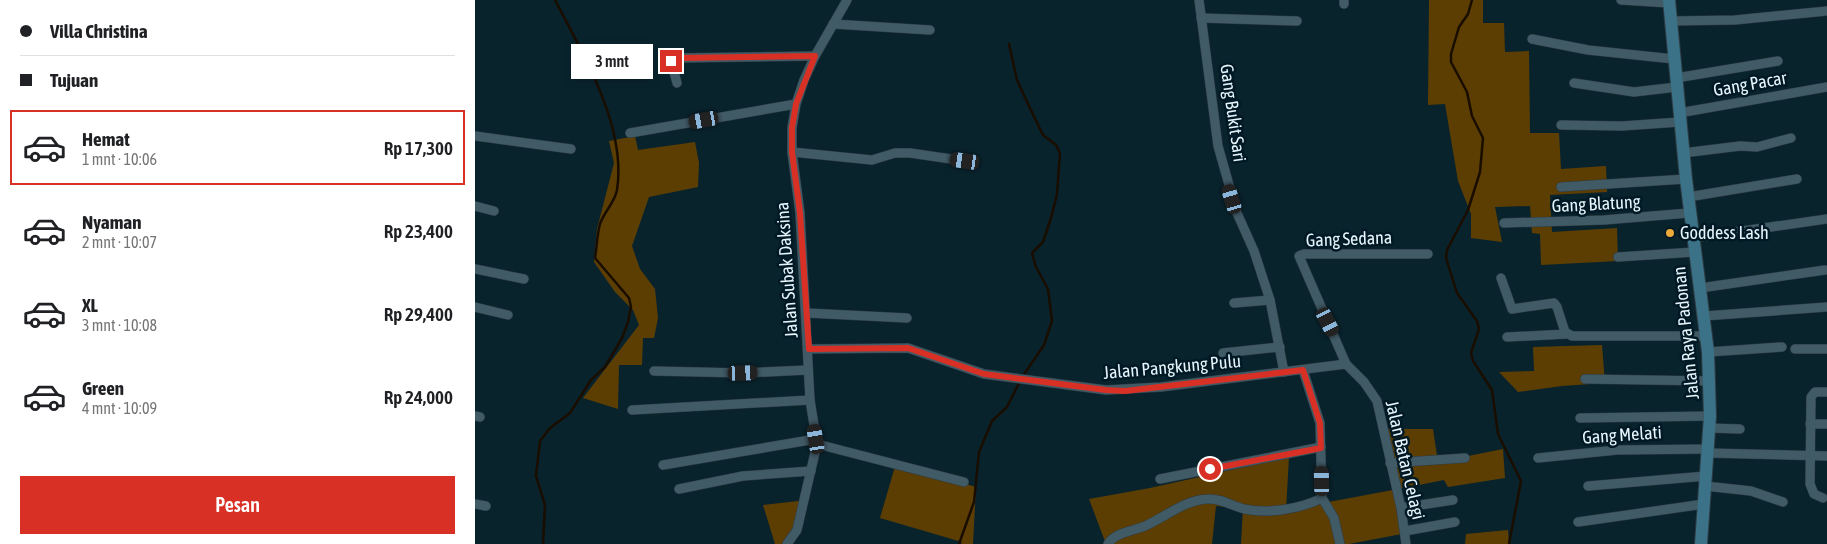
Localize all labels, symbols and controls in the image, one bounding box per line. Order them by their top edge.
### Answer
text: Villa Christina [50,20,148,42]
callout: 3 mnt [571,44,653,78]
route end [660,50,682,72]
text: 3 mnt [595,52,629,70]
street label: Gang Bukit Sari [1216,63,1251,163]
street label: Gang Pacar [1712,67,1789,100]
text: Tujuan [50,69,98,91]
car [687,110,720,130]
icon: car [22,125,67,170]
text: Hemat [82,128,130,150]
text: Rp 17,300 [384,137,453,159]
text: 1 mnt · 10:06 [82,150,157,168]
car [949,151,980,171]
car [1220,182,1243,216]
street label: Gang Blatung [1551,191,1641,216]
street label: Jalan Subak Daksina [771,201,802,339]
icon: car [22,208,67,253]
text: Nyaman [82,211,141,233]
text: Rp 23,400 [384,220,453,242]
place label: Goddess Lash [1680,222,1769,243]
street label: Gang Sedana [1305,226,1393,251]
marker: Goddess Lash [1664,227,1676,239]
text: 2 mnt · 10:07 [82,233,157,251]
street label: Jalan Raya Padonan [1668,266,1703,401]
icon: car [22,291,67,336]
text: XL [82,294,98,316]
text: Rp 29,400 [384,303,453,325]
car [1314,305,1341,339]
text: 3 mnt · 10:08 [82,316,157,334]
street label: Jalan Pangkung Pulu [1102,350,1242,383]
car [727,365,758,381]
icon: car [22,374,67,419]
text: Green [82,377,124,399]
text: Rp 24,000 [384,386,453,408]
street label: Jalan Batan Celagi [1382,398,1429,521]
text: 4 mnt · 10:09 [82,399,157,417]
street label: Gang Melati [1582,421,1662,448]
car [806,423,825,455]
route start [1199,458,1221,480]
car [1314,466,1329,496]
button: Pesan [20,476,455,534]

